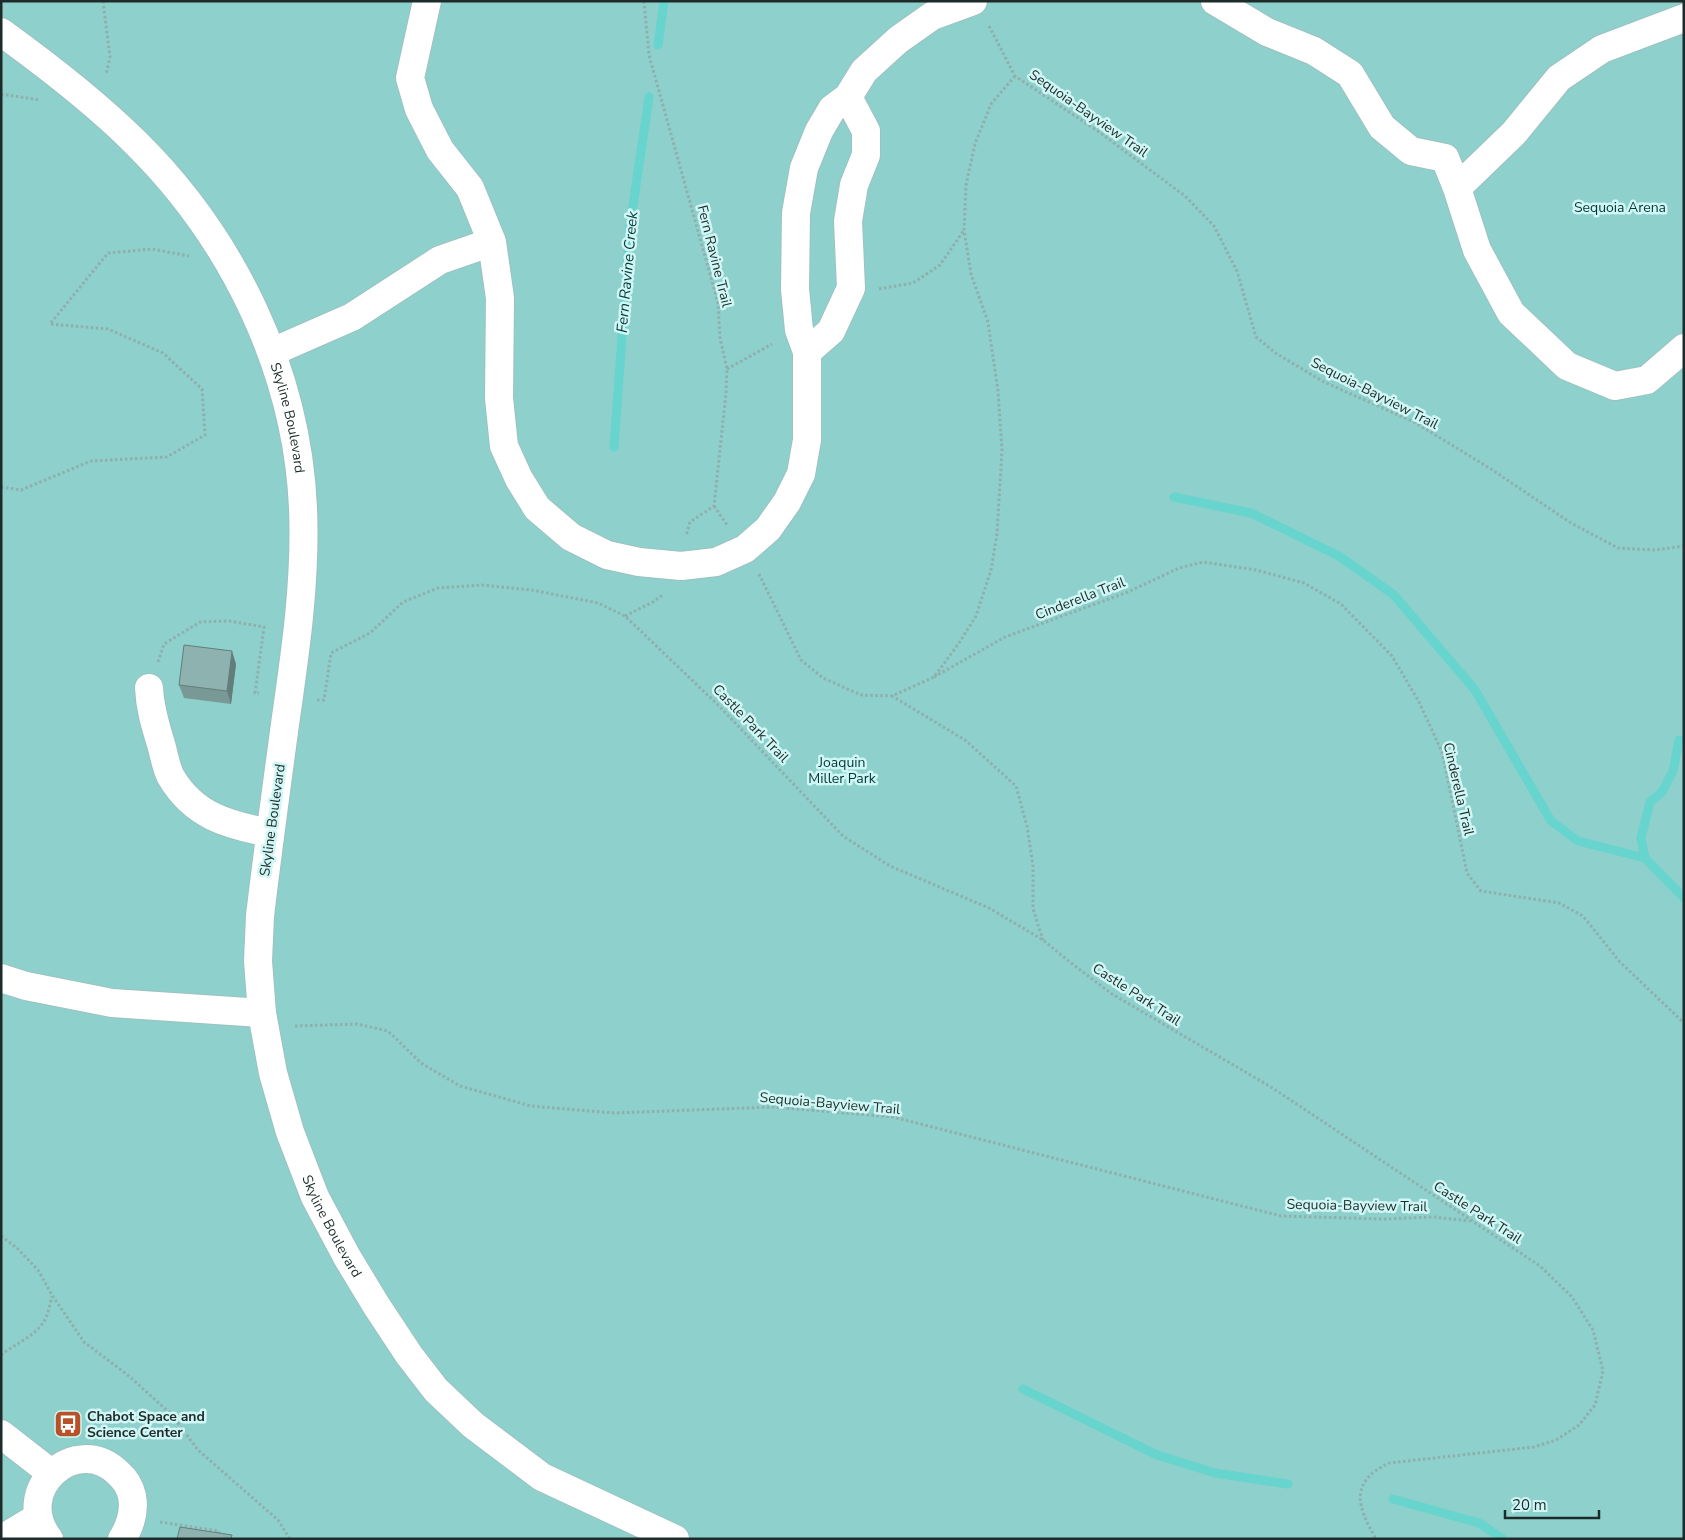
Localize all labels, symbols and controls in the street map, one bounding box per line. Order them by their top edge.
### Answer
street label: Sequoia-Bayview Trail [1025,65,1153,162]
park label: Sequoia Arena [1574,198,1666,217]
street label: Fern Ravine Trail [693,203,737,310]
water label: Fern Ravine Creek [612,210,642,334]
street label: Sequoia-Bayview Trail [1308,353,1443,434]
street label: Skyline Boulevard [266,360,309,474]
street label: Cinderella Trail [1032,572,1129,624]
street label: Castle Park Trail [708,680,793,767]
street label: Cinderella Trail [1439,741,1479,838]
park label: Joaquin Miller Park [808,753,877,788]
street label: Skyline Boulevard [255,763,290,877]
street label: Castle Park Trail [1089,959,1185,1031]
street label: Sequoia-Bayview Trail [759,1088,902,1119]
street label: Skyline Boulevard [297,1172,366,1281]
street label: Castle Park Trail [1430,1177,1526,1249]
street label: Sequoia-Bayview Trail [1286,1195,1429,1216]
place label: Chabot Space and Science Center [87,1407,205,1442]
bus stop icon: Chabot Space and Science Center [53,1409,83,1439]
scale bar [1505,1488,1599,1520]
text: 20 m [1512,1495,1547,1515]

